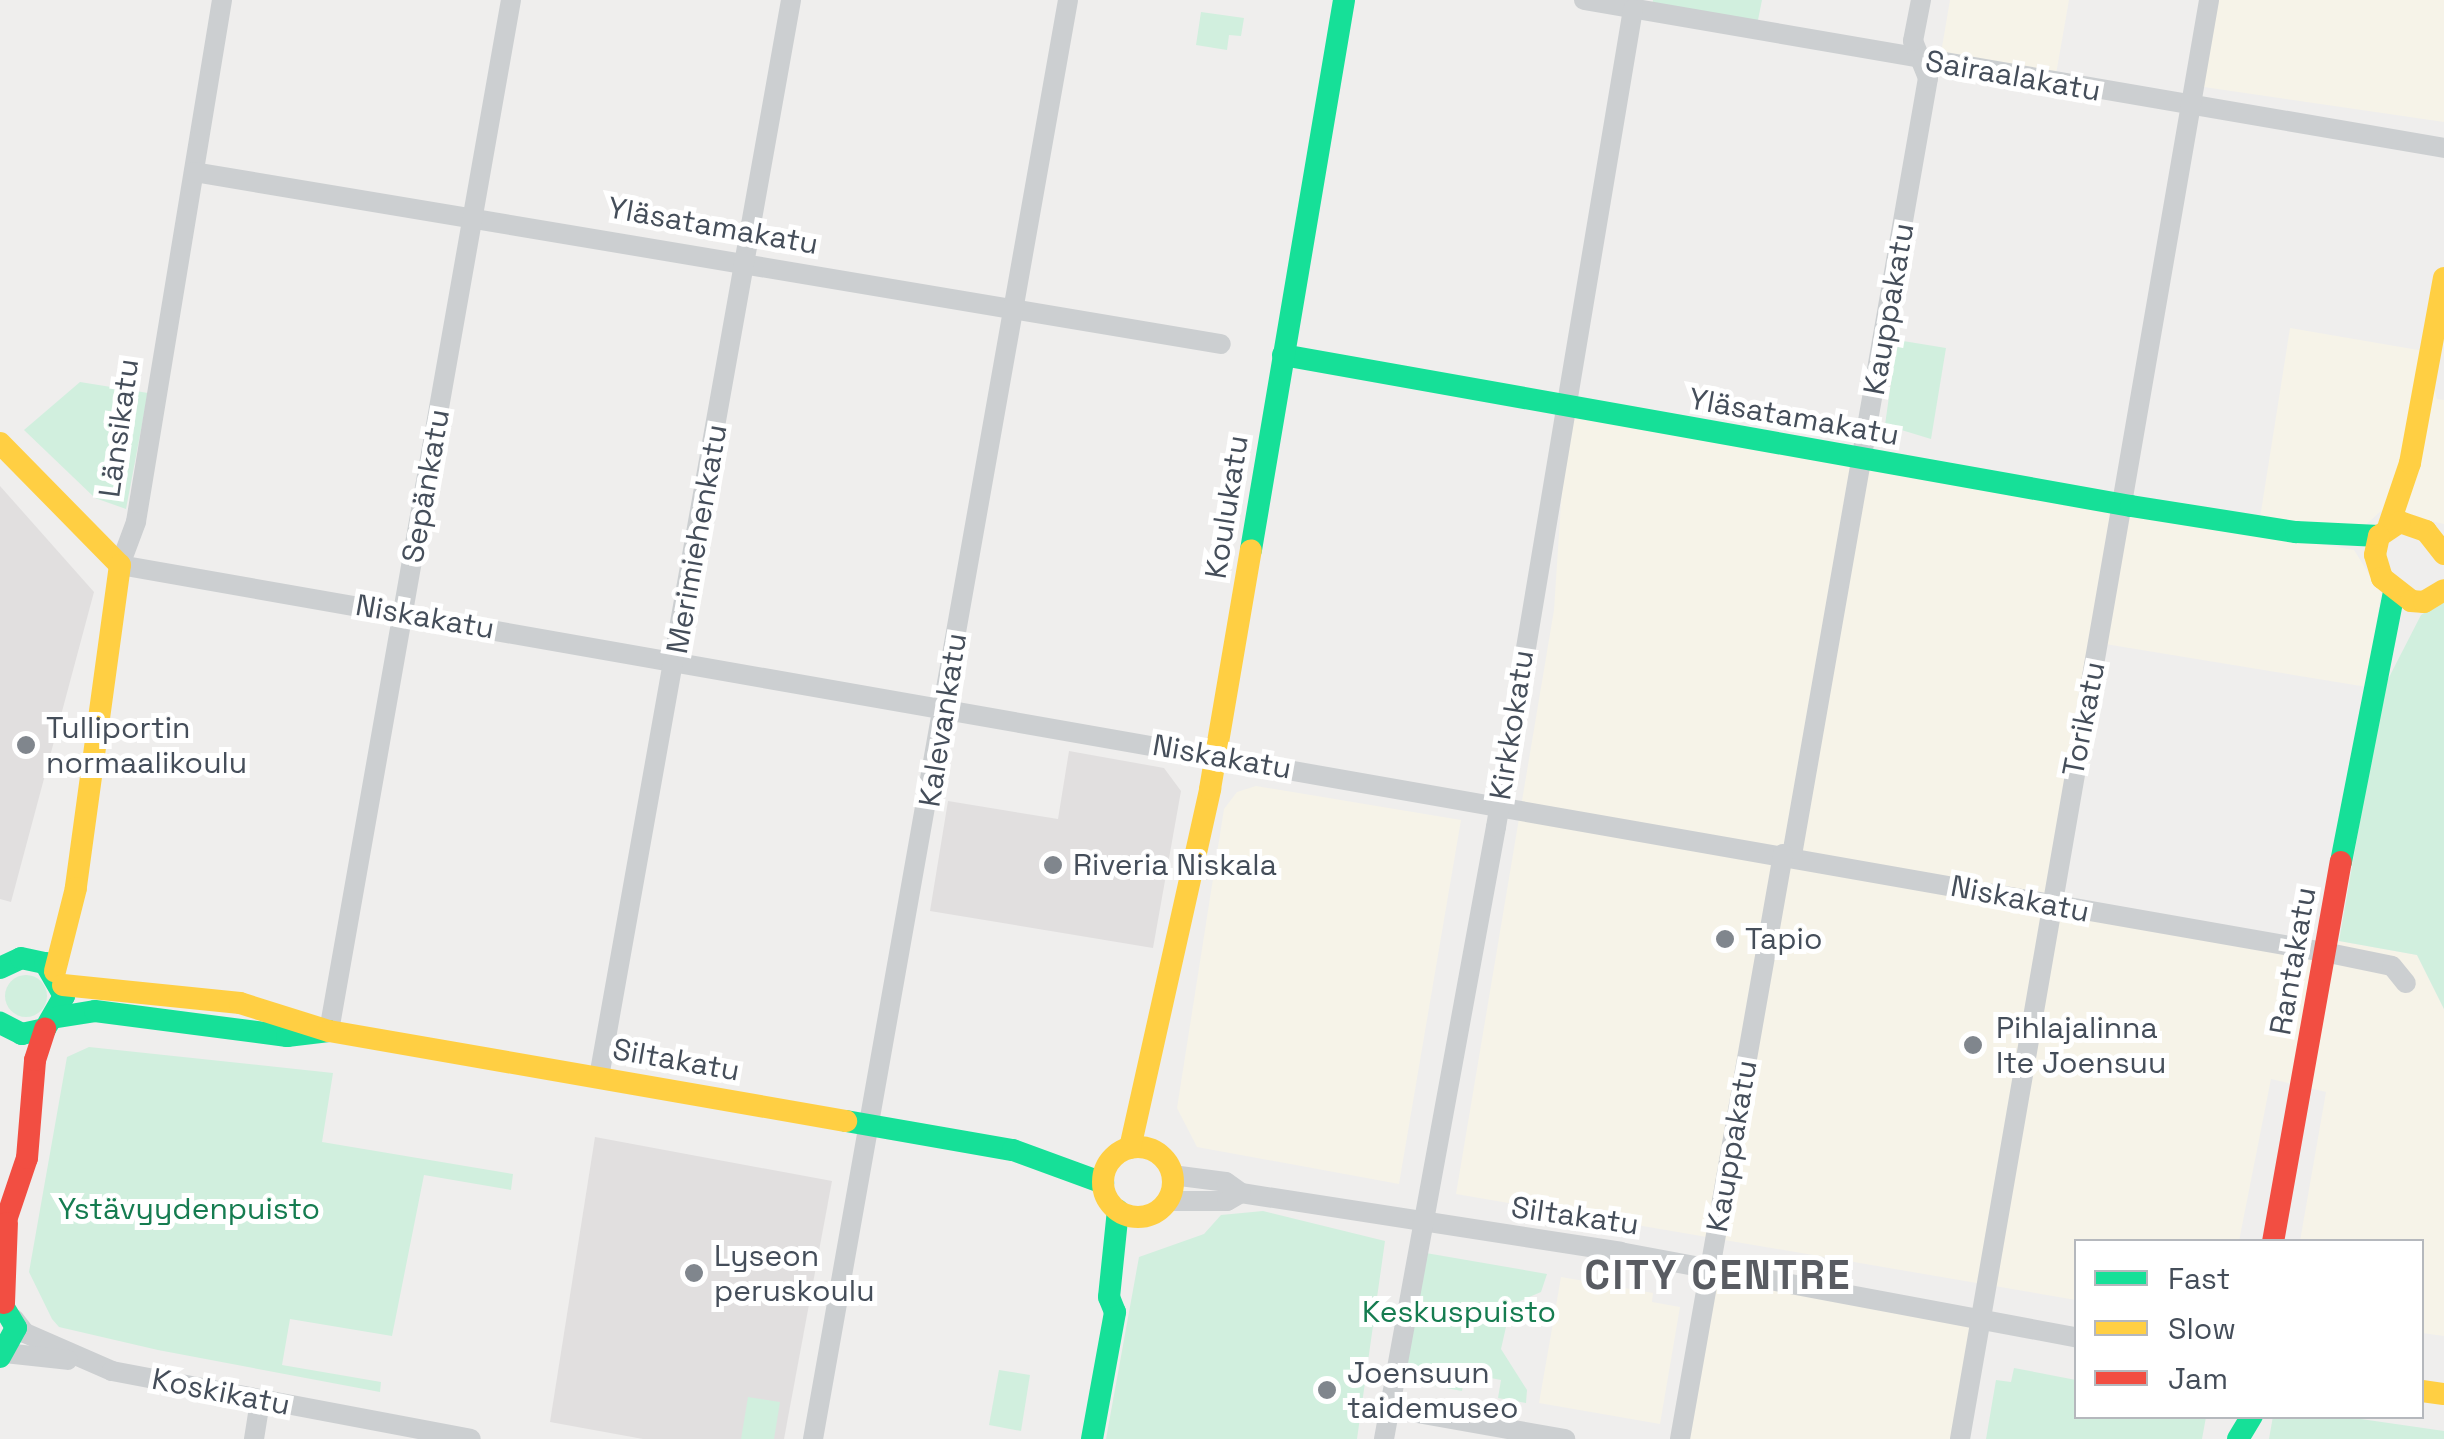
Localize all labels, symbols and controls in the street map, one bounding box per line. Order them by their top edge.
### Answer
street label: Sairaalakatu [1923,43,2103,109]
street label: Yläsatamakatu [605,190,821,262]
street label: Kauppakatu [1856,220,1922,398]
street label: Länsikatu [91,356,147,500]
street label: Yläsatamakatu [1686,381,1902,453]
street label: Sepänkatu [395,406,457,566]
street label: Merimiehenkatu [659,422,735,656]
street label: Koulukatu [1198,433,1256,581]
street label: Niskakatu [353,587,497,647]
street label: Kalevankatu [911,630,975,810]
street label: Kirkkokatu [1482,647,1542,803]
street label: Torikatu [2055,659,2113,779]
place label: Tulliportin normaalikoulu [46,710,247,780]
street label: Niskakatu [1150,727,1294,787]
marker: Tulliportin normaalikoulu [15,734,37,756]
place label: Riveria Niskala [1073,847,1277,883]
marker: Riveria Niskala [1042,854,1064,876]
street label: Niskakatu [1948,868,2092,930]
street label: Rantakatu [2262,884,2324,1038]
place label: Tapio [1745,921,1822,957]
marker: Tapio [1714,928,1736,950]
place label: Pihlajalinna Ite Joensuu [1996,1010,2166,1080]
street label: Siltakatu [610,1031,742,1089]
marker: Pihlajalinna Ite Joensuu [1960,1032,1986,1058]
street label: Kauppakatu [1699,1057,1765,1235]
street label: Siltakatu [1509,1189,1641,1243]
park label: Ystävyydenpuisto [58,1191,320,1227]
place label: Lyseon peruskoulu [714,1238,875,1308]
legend [2074,1239,2424,1419]
district label: CITY CENTRE [1584,1252,1852,1300]
text: Fast [2168,1259,2230,1298]
marker: Lyseon peruskoulu [683,1262,705,1284]
park label: Keskuspuisto [1362,1294,1556,1330]
text: Slow [2168,1309,2236,1348]
place label: Joensuun taidemuseo [1347,1355,1518,1426]
text: Jam [2168,1359,2228,1398]
street label: Koskikatu [149,1361,293,1423]
marker: Joensuun taidemuseo [1316,1379,1338,1401]

